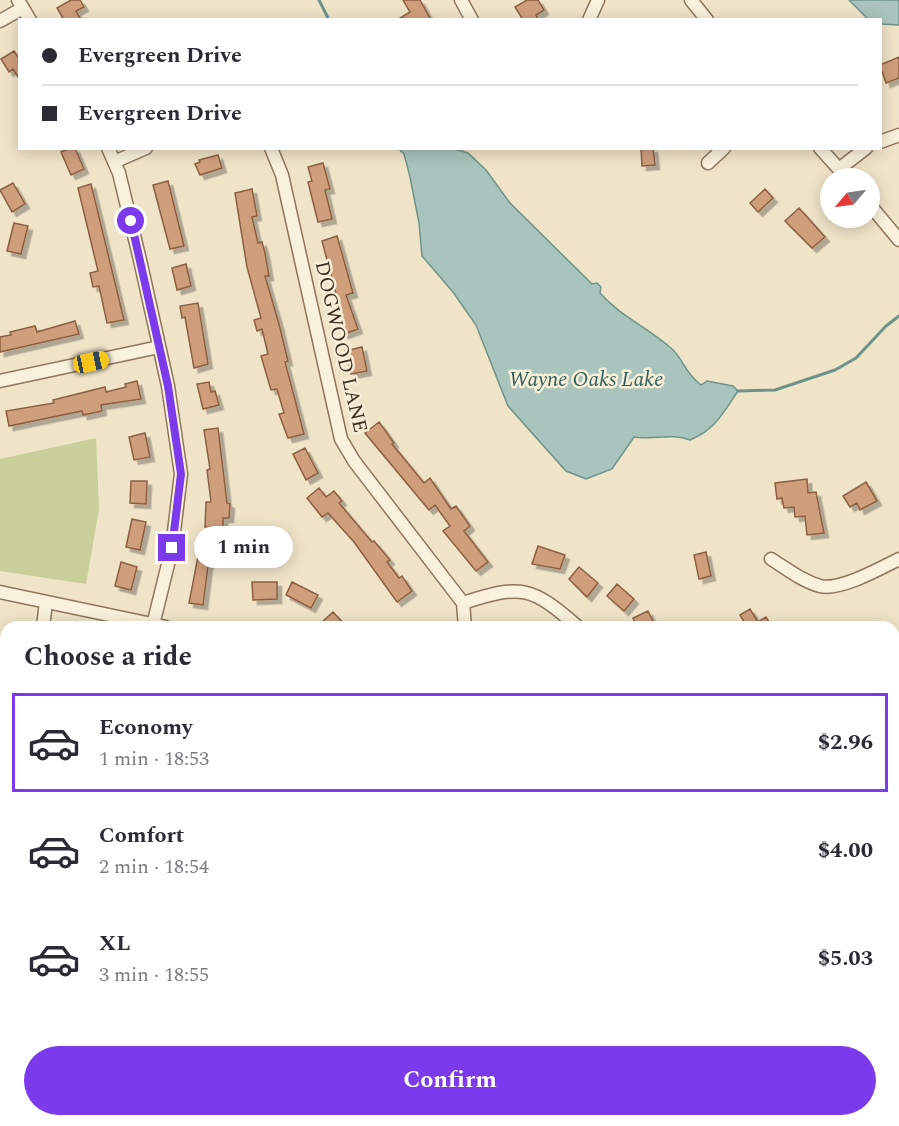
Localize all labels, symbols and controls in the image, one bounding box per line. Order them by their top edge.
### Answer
text: Evergreen Drive [78,39,242,72]
text: Evergreen Drive [78,97,242,130]
north arrow [820,168,880,228]
map controls [820,168,880,228]
route start [117,207,144,234]
street label: DOGWOOD LANE [307,258,375,436]
car [72,349,110,375]
water label: Wayne Oaks Lake [509,364,663,396]
callout: 1 min [193,527,292,569]
text: 1 min [217,532,270,562]
route end [158,534,185,561]
text: Choose a ride [24,636,192,678]
text: Economy [99,711,192,744]
icon: car [27,716,81,770]
text: $2.96 [818,726,873,759]
text: 1 min · 18:53 [99,744,209,774]
text: Comfort [99,819,184,852]
icon: car [27,824,81,878]
text: $4.00 [818,834,873,867]
text: 2 min · 18:54 [99,852,209,882]
text: XL [99,927,130,960]
icon: car [27,932,81,986]
text: $5.03 [818,942,873,975]
text: 3 min · 18:55 [99,960,209,990]
button: Confirm [24,1046,876,1115]

